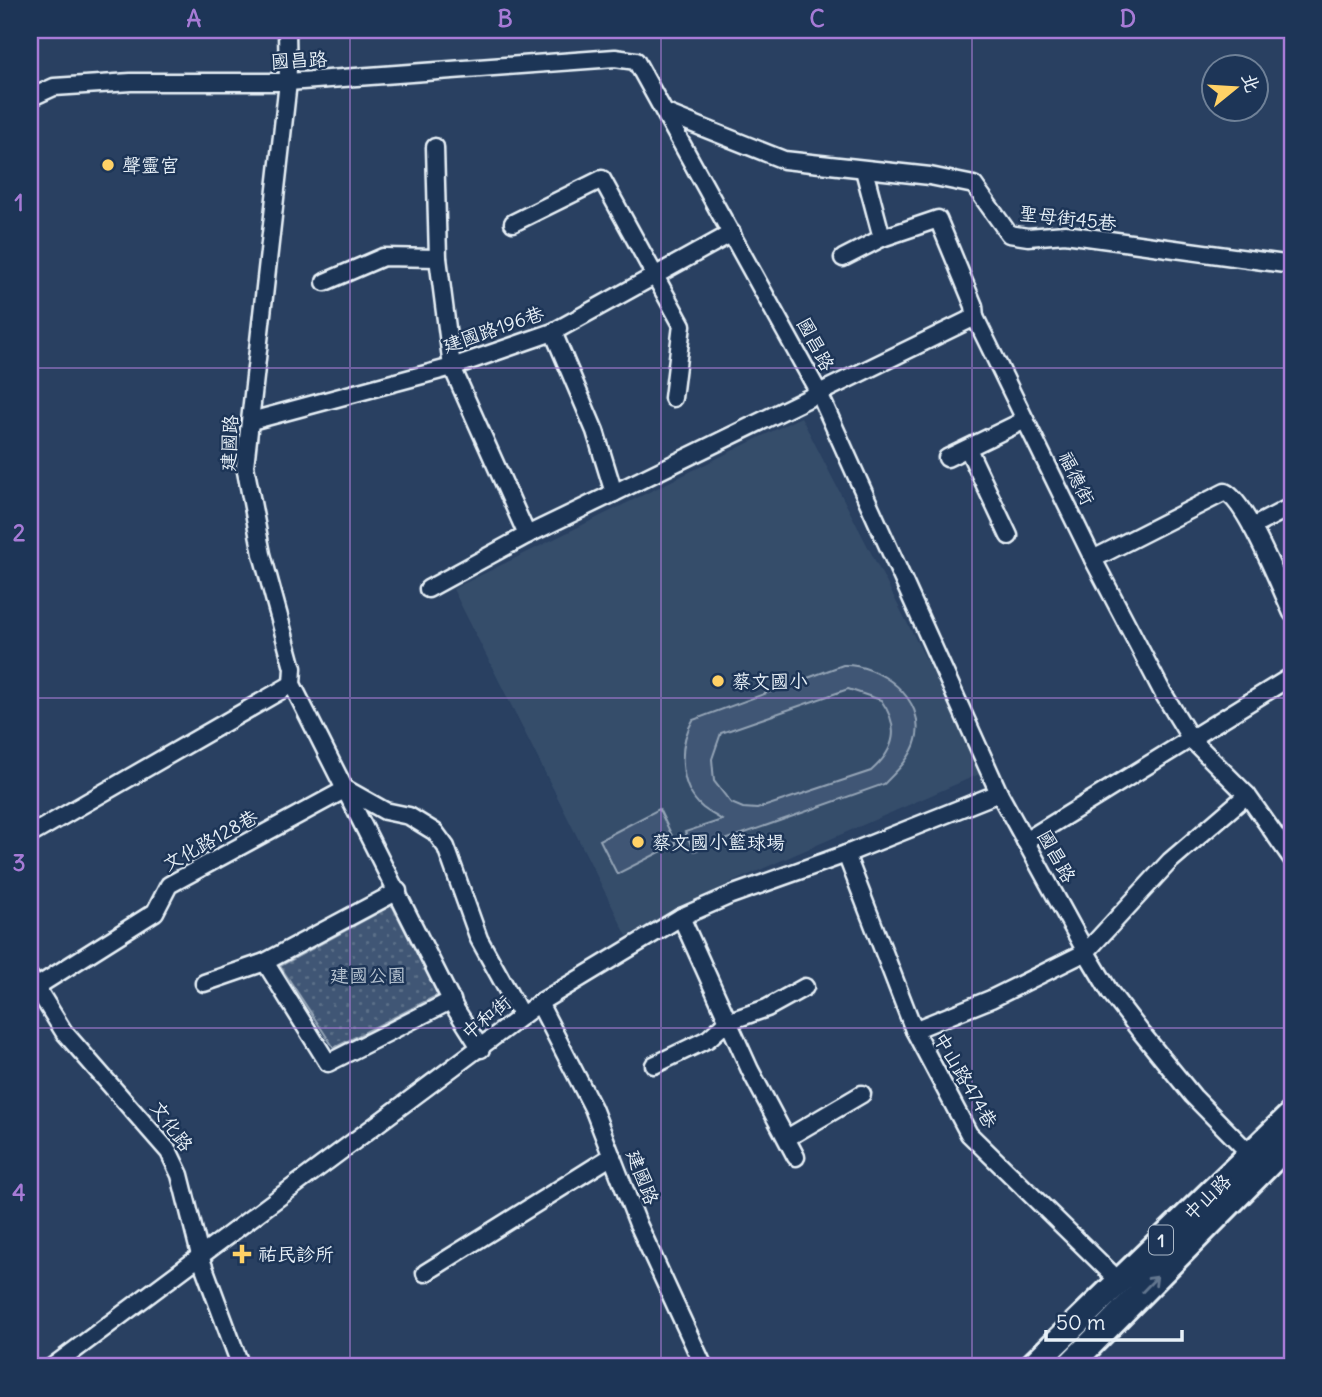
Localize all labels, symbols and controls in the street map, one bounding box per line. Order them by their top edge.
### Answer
text: A [187,4,202,33]
text: B [497,4,513,33]
text: C [809,4,825,33]
text: D [1120,4,1136,33]
street label: 國昌路 [270,47,328,73]
north arrow [1200,52,1270,122]
text: 北 [1237,70,1266,95]
place label: 聲靈宮 [122,153,179,177]
marker: 聲靈宮 [100,157,116,173]
text: 1 [14,188,24,217]
street label: 聖母街45巷 [1018,201,1118,235]
street label: 建國路196巷 [439,300,547,358]
street label: 國昌路 [792,313,840,375]
street label: 建國路 [216,414,242,472]
street label: 福德街 [1054,447,1100,509]
text: 2 [13,518,26,547]
place label: 蔡文國小 [732,669,808,693]
marker: 蔡文國小 [710,673,726,689]
street label: 文化路128巷 [158,804,262,876]
street label: 國昌路 [1033,825,1081,887]
place label: 蔡文國小籃球場 [652,830,785,854]
marker: 蔡文國小籃球場 [630,834,646,850]
text: 3 [12,848,26,877]
park label: 建國公園 [330,963,406,987]
street label: 中和街 [456,990,516,1044]
street label: 中山路474巷 [929,1028,1003,1132]
street label: 文化路 [146,1096,198,1156]
street label: 建國路 [622,1146,664,1208]
street label: 中山路 [1178,1169,1236,1225]
text: 4 [12,1178,26,1207]
road number: 1 [1149,1226,1173,1254]
place label: 祐民診所 [258,1242,334,1266]
marker: 祐民診所 [232,1244,252,1264]
one-way arrow [1141,1275,1158,1292]
scale bar [1046,1299,1182,1343]
text: 50 m [1056,1309,1105,1336]

